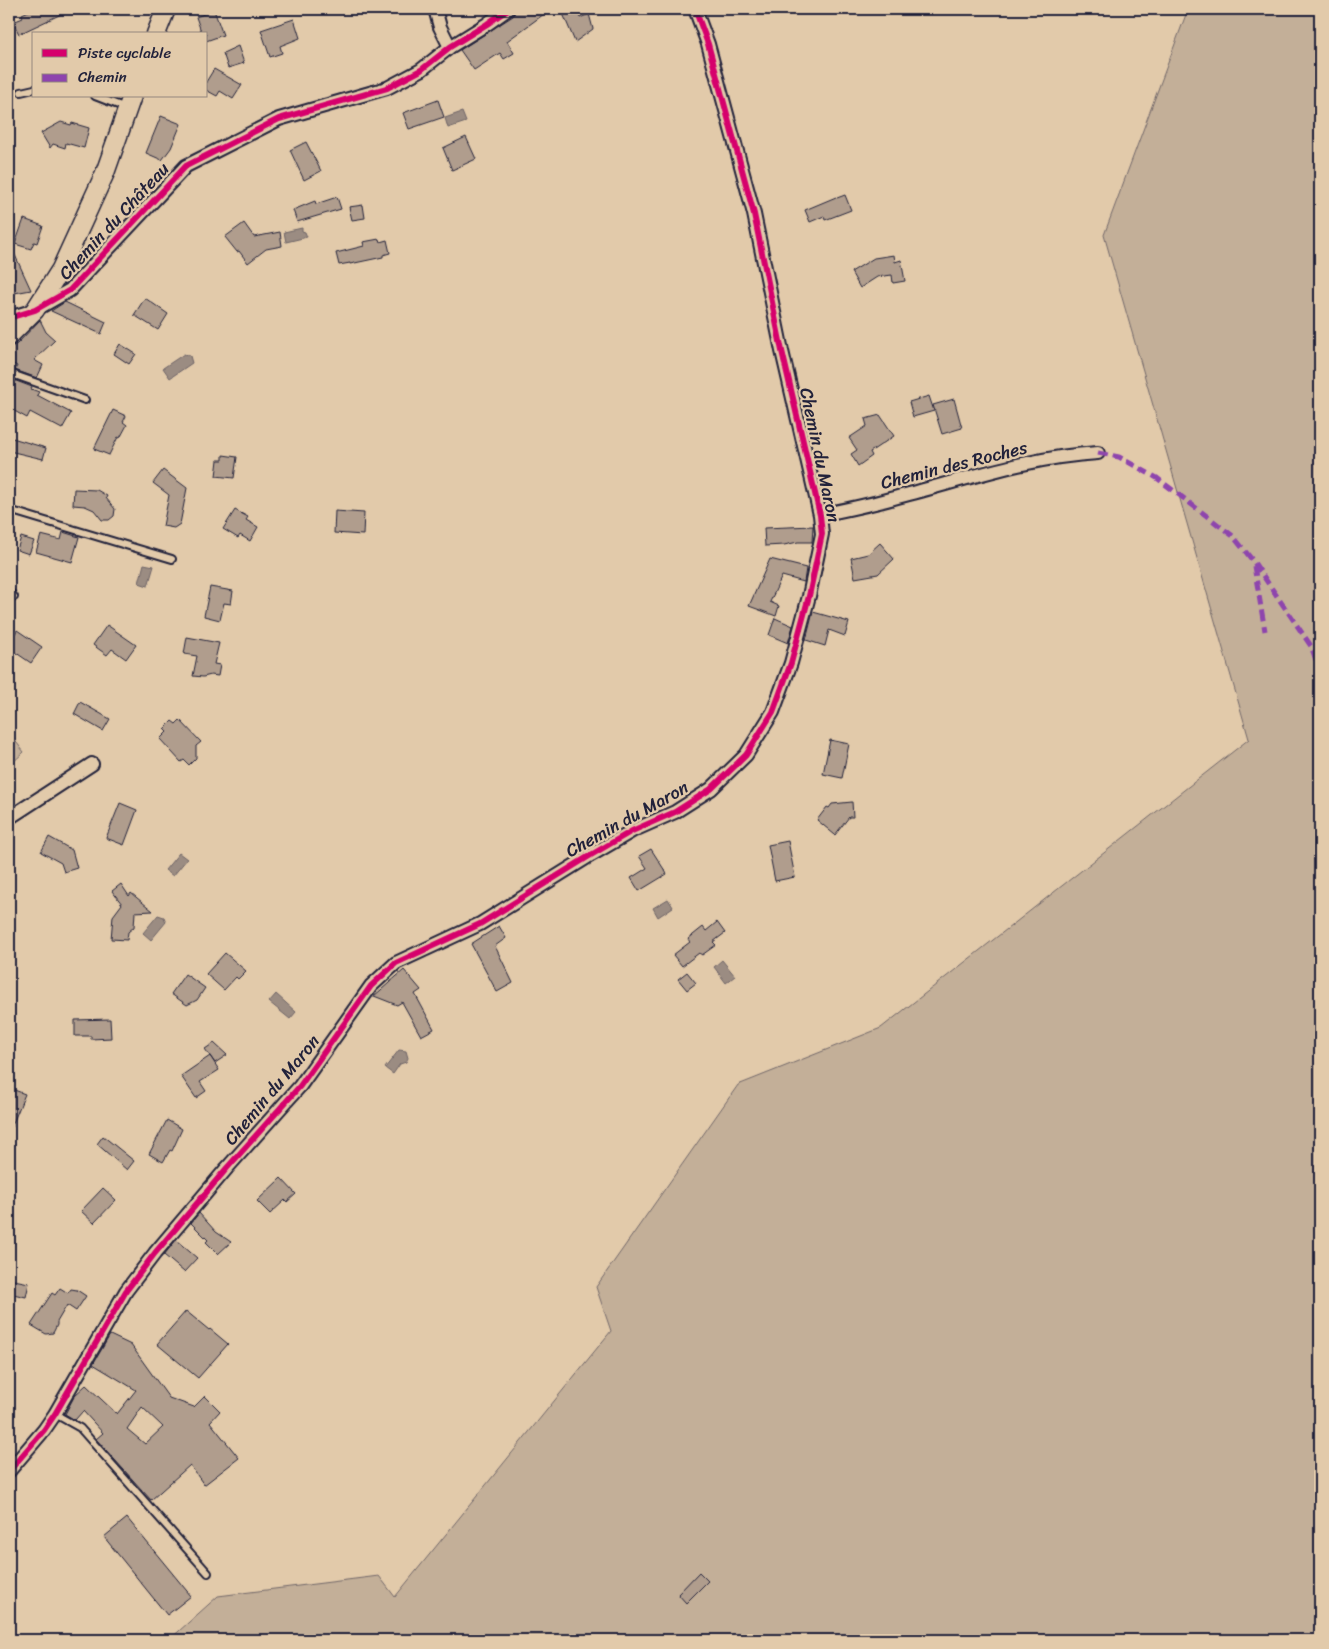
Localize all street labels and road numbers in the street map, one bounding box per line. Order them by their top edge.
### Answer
street label: Chemin du Château [51,154,178,287]
street label: Chemin du Maron [790,385,850,526]
street label: Chemin des Roches [877,431,1031,499]
street label: Chemin du Maron [559,772,695,866]
street label: Chemin du Maron [216,1027,328,1153]

